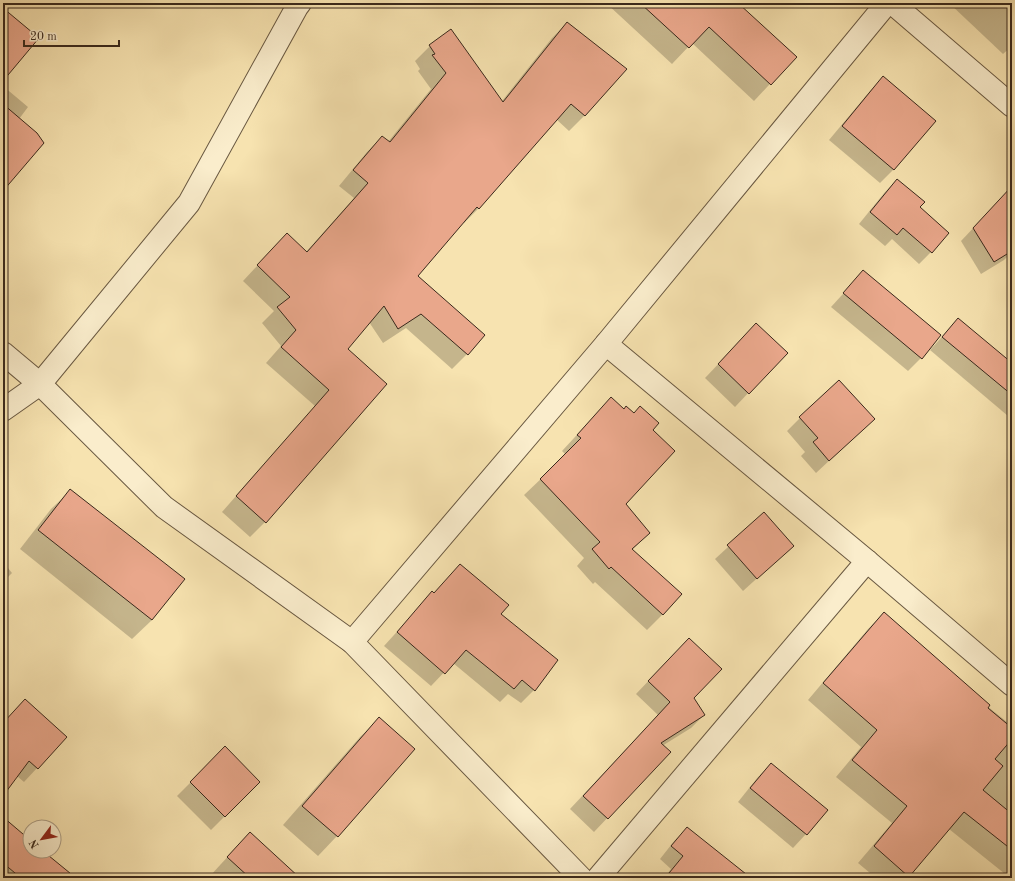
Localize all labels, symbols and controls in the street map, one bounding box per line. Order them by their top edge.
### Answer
scale bar [24,22,119,48]
text: 20 m [30,31,57,43]
north arrow [22,819,62,859]
text: N [28,837,42,850]

